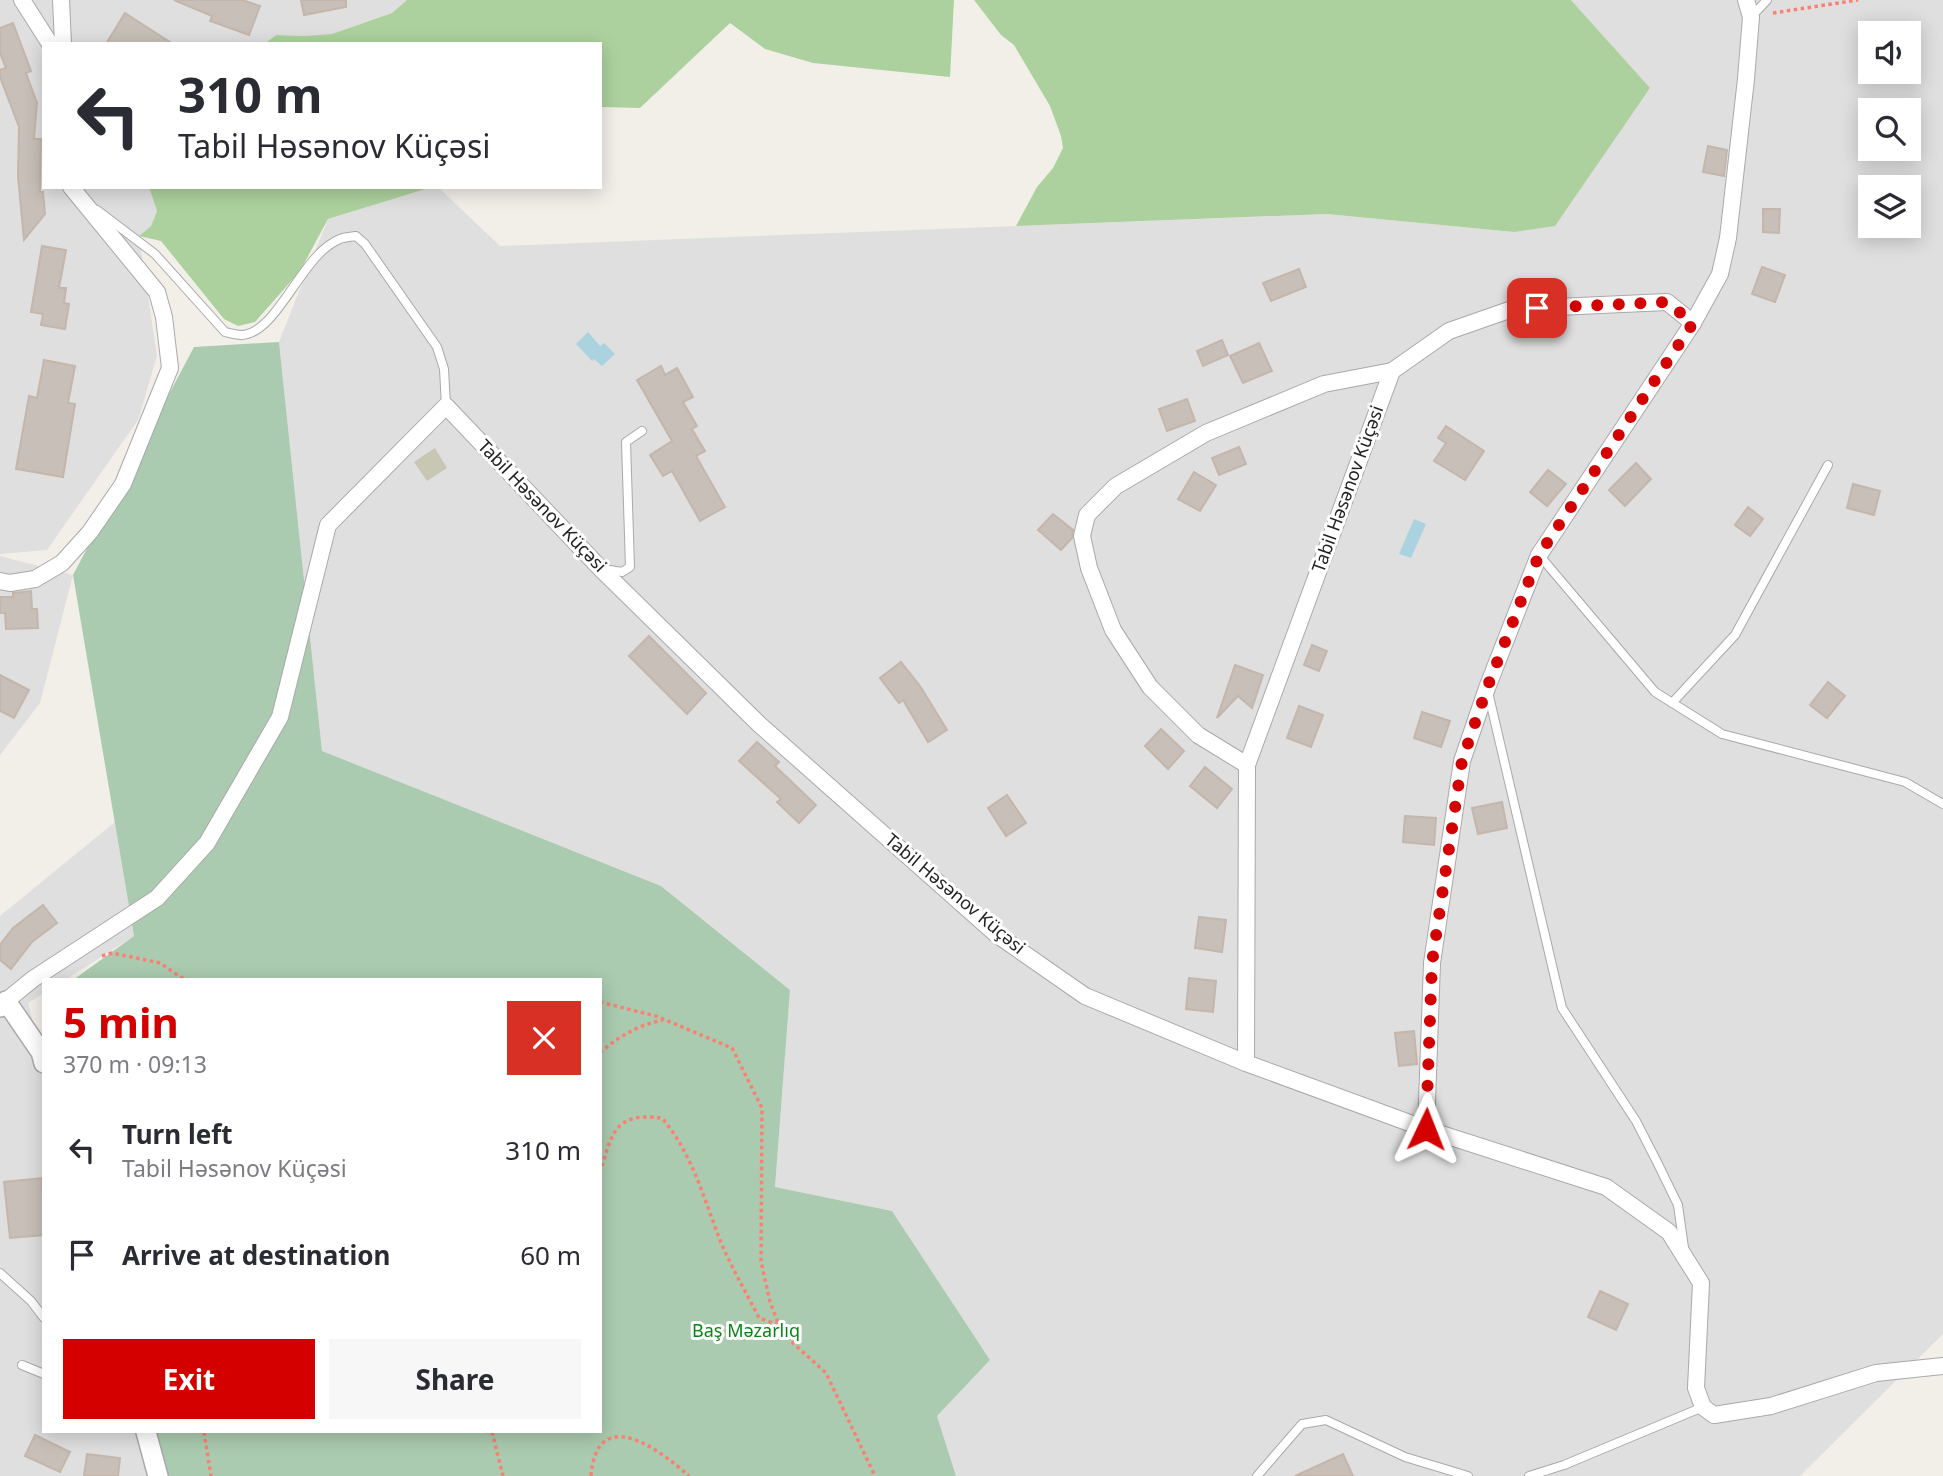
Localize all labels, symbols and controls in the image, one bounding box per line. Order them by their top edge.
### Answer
map controls [1858,21,1921,238]
button: sound [1858,21,1921,84]
text: 310 m [178,61,323,127]
icon: left [63,70,154,161]
button: search [1858,98,1921,161]
text: Tabil Həsənov Küçəsi [178,124,490,167]
button: layers [1858,175,1921,238]
pin [1507,278,1567,338]
icon: arrive [1518,289,1556,327]
street label: Tabil Həsənov Küçəsi [1306,402,1388,575]
street label: Tabil Həsənov Küçəsi [473,434,612,577]
street label: Tabil Həsənov Küçəsi [881,828,1031,959]
text: 5 min [63,993,179,1050]
button: close [507,1001,581,1075]
text: 370 m · 09:13 [63,1048,207,1080]
position arrow [1389,1092,1463,1166]
text: Turn left [122,1116,233,1152]
icon: left [63,1131,101,1169]
text: 310 m [505,1132,581,1168]
text: Tabil Həsənov Küçəsi [122,1152,347,1184]
icon: arrive [63,1236,101,1274]
text: Arrive at destination [122,1237,391,1273]
text: 60 m [520,1237,581,1273]
park label: Baş Məzarlıq [692,1318,800,1342]
button: Exit [63,1339,315,1419]
button: Share [329,1339,581,1419]

